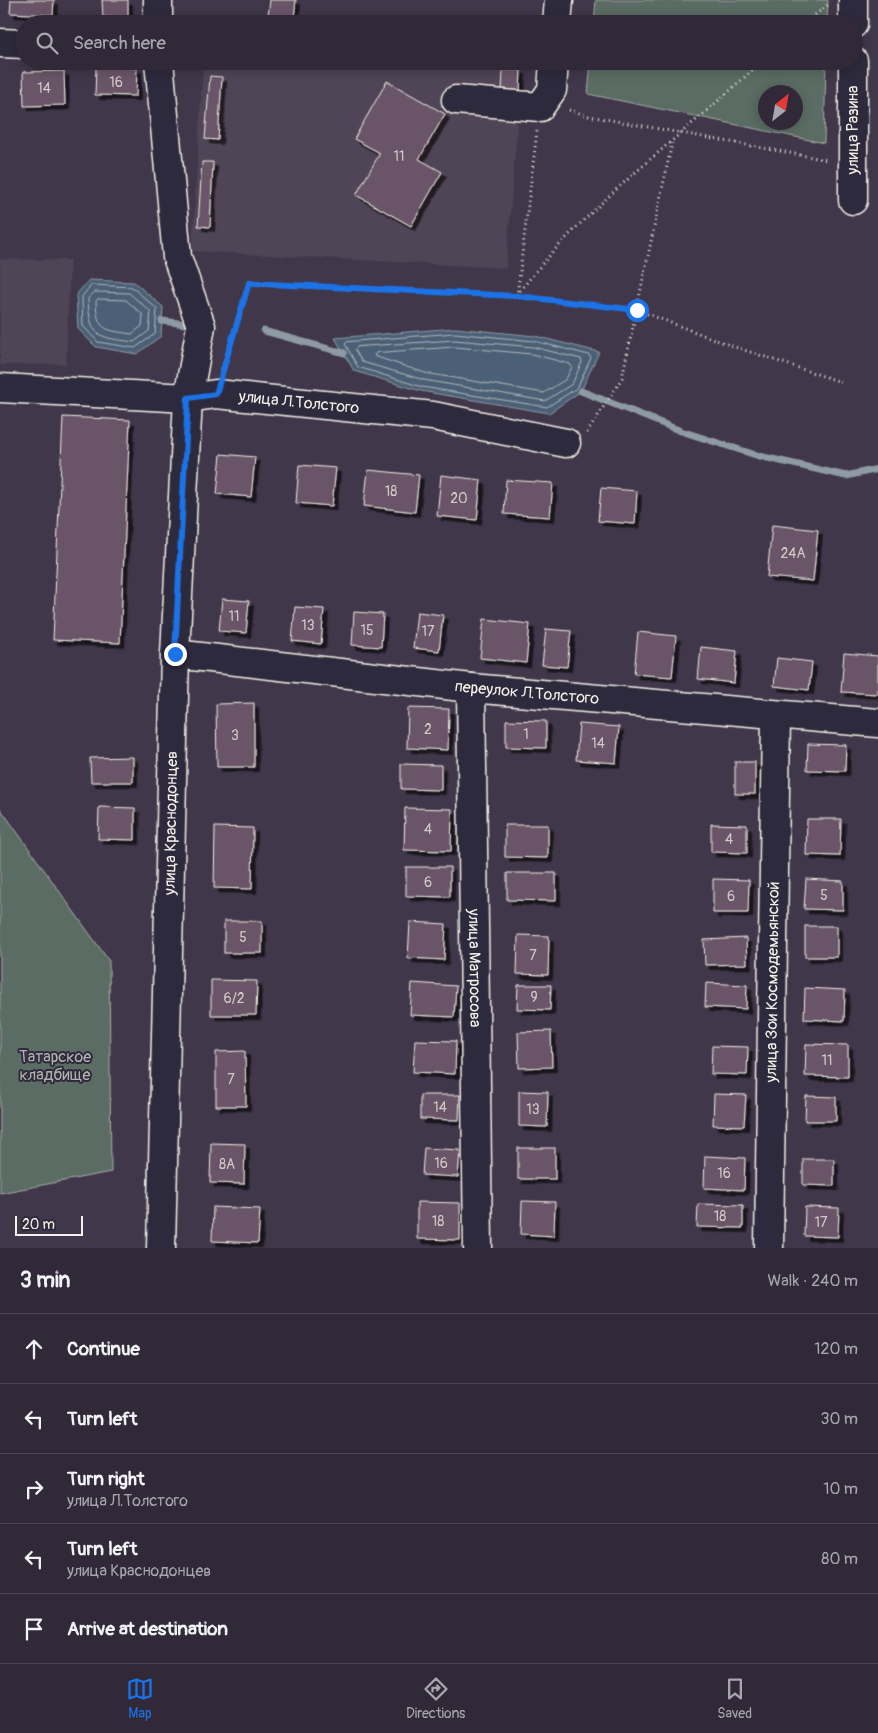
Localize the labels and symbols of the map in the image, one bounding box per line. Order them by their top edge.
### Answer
house number: 16 [109,74,123,91]
house number: 14 [37,80,51,97]
north arrow [758,85,803,130]
street label: улица Разина [843,86,863,175]
house number: 11 [394,148,404,165]
route start [626,299,649,322]
street label: улица Л.Толстого [237,386,361,419]
house number: 18 [385,483,397,500]
house number: 20 [450,490,468,507]
house number: 24А [780,545,806,562]
house number: 11 [229,608,239,625]
house number: 13 [301,617,315,634]
house number: 15 [360,622,374,639]
house number: 17 [422,623,435,640]
route end [164,643,187,666]
street label: переулок Л.Толстого [454,676,600,709]
house number: 2 [424,721,432,738]
house number: 1 [523,726,529,743]
house number: 3 [231,727,239,744]
house number: 14 [591,735,605,752]
street label: улица Краснодонцев [160,751,182,896]
house number: 4 [424,821,432,838]
house number: 4 [725,831,733,848]
house number: 6 [424,874,432,891]
street label: улица Зои Космодемьянской [761,881,784,1084]
house number: 5 [820,887,828,904]
house number: 6 [727,888,735,905]
street label: улица Матросова [464,908,485,1027]
house number: 5 [239,929,247,946]
house number: 7 [529,947,537,964]
house number: 9 [530,989,538,1006]
house number: 6/2 [224,990,245,1007]
park label: Татарское кладбище [19,1047,91,1085]
house number: 11 [822,1052,832,1069]
house number: 7 [227,1071,235,1088]
house number: 14 [433,1099,447,1116]
house number: 13 [526,1101,540,1118]
house number: 16 [434,1155,448,1172]
house number: 8А [219,1156,235,1173]
house number: 16 [717,1165,731,1182]
house number: 18 [714,1208,726,1225]
scale bar [15,1213,82,1236]
house number: 18 [432,1213,444,1230]
house number: 17 [815,1214,828,1231]

